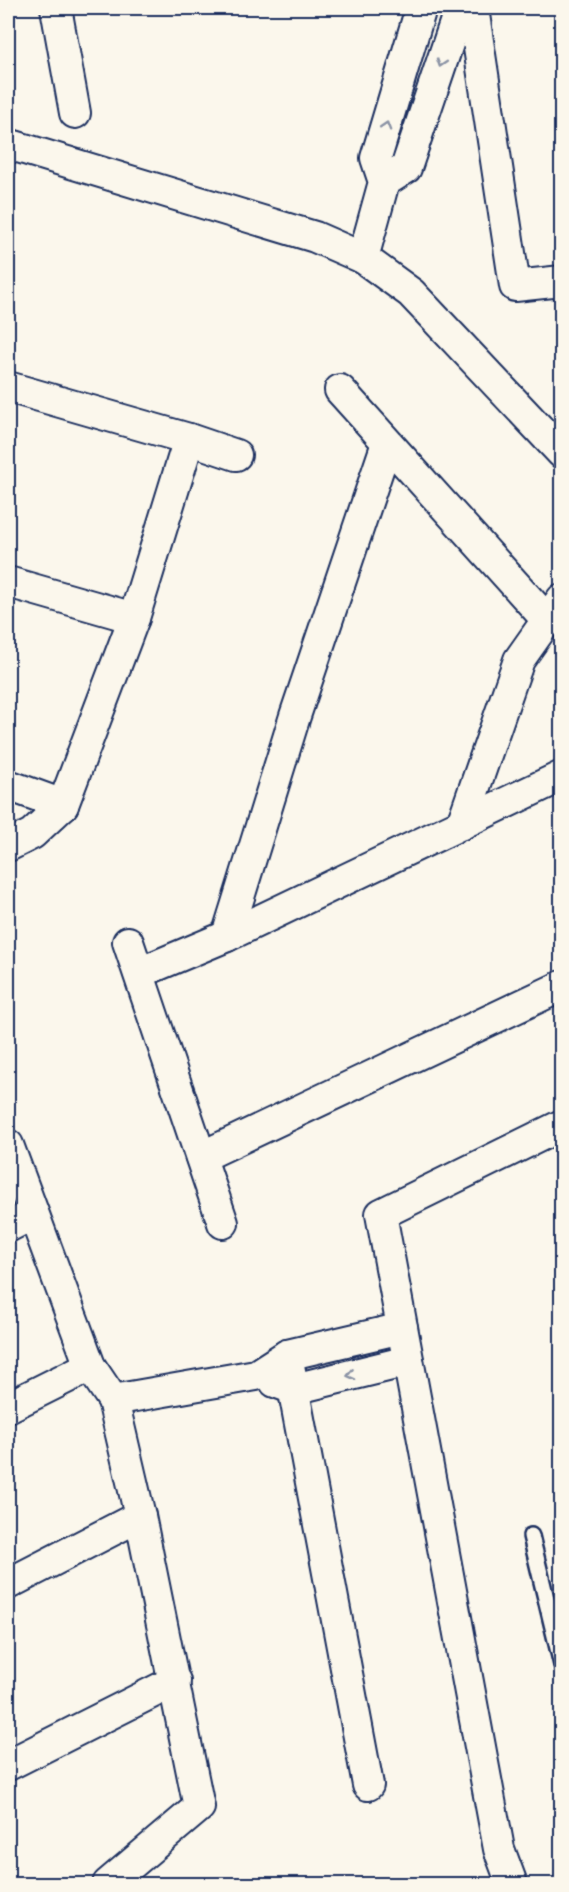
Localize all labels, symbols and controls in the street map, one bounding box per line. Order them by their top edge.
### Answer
one-way arrow [435,57,448,68]
one-way arrow [379,121,391,132]
one-way arrow [347,1368,357,1381]

